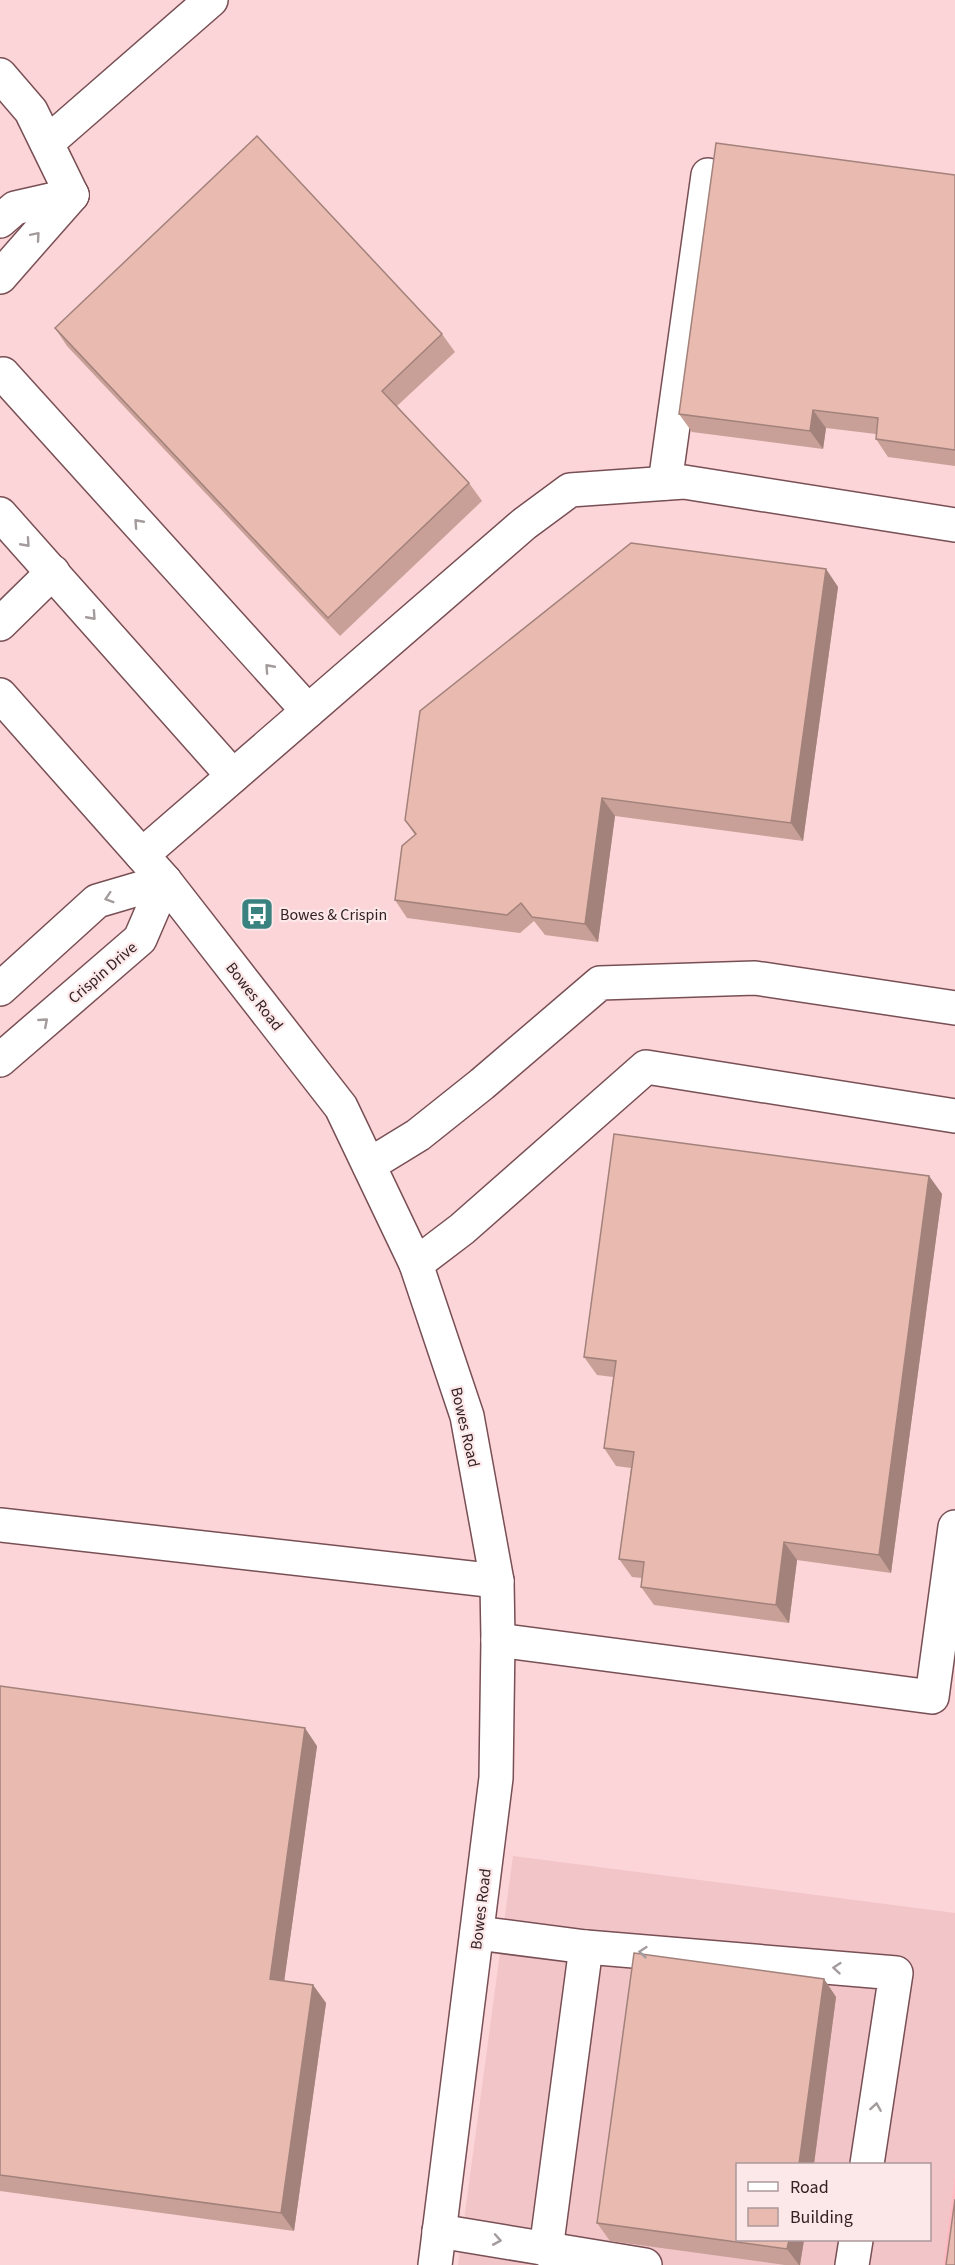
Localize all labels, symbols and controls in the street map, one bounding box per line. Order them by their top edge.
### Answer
one-way arrow [29,232,40,243]
one-way arrow [134,520,145,530]
one-way arrow [19,537,30,547]
one-way arrow [84,609,95,620]
one-way arrow [265,664,276,675]
one-way arrow [104,891,115,903]
bus stop icon: Bowes & Crispin [239,896,275,932]
place label: Bowes & Crispin [280,904,387,926]
street label: Crispin Drive [63,937,142,1009]
street label: Bowes Road [220,958,288,1036]
one-way arrow [37,1018,48,1029]
street label: Bowes Road [445,1385,485,1469]
street label: Bowes Road [465,1867,497,1951]
one-way arrow [638,1946,647,1959]
one-way arrow [833,1962,842,1975]
one-way arrow [870,2102,882,2111]
legend [736,2163,931,2241]
text: Road [790,2175,829,2200]
text: Building [790,2205,853,2230]
one-way arrow [492,2233,502,2246]

